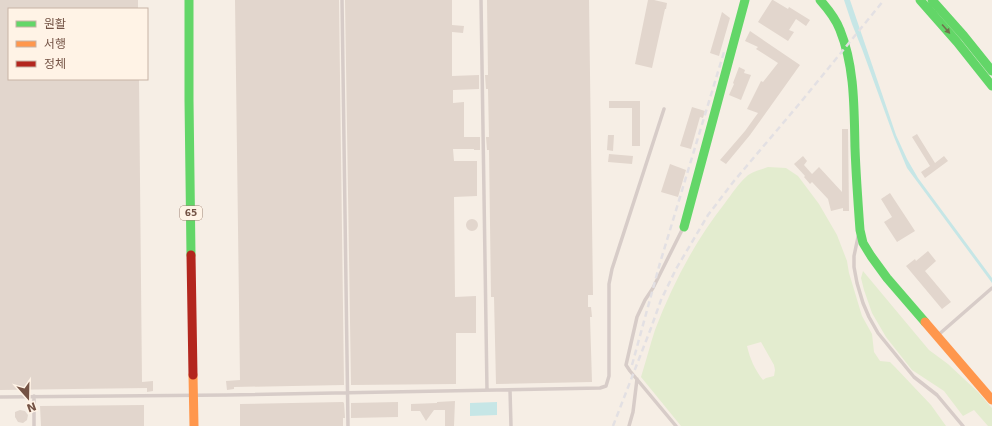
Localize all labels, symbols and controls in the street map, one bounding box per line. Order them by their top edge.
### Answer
legend [8,8,148,80]
text: 원활 [44,17,66,31]
one-way arrow [941,24,950,34]
text: 서행 [44,37,66,51]
text: 정체 [44,57,66,71]
road number: 65 [180,206,202,220]
north arrow [8,378,48,418]
text: N [25,399,38,415]

